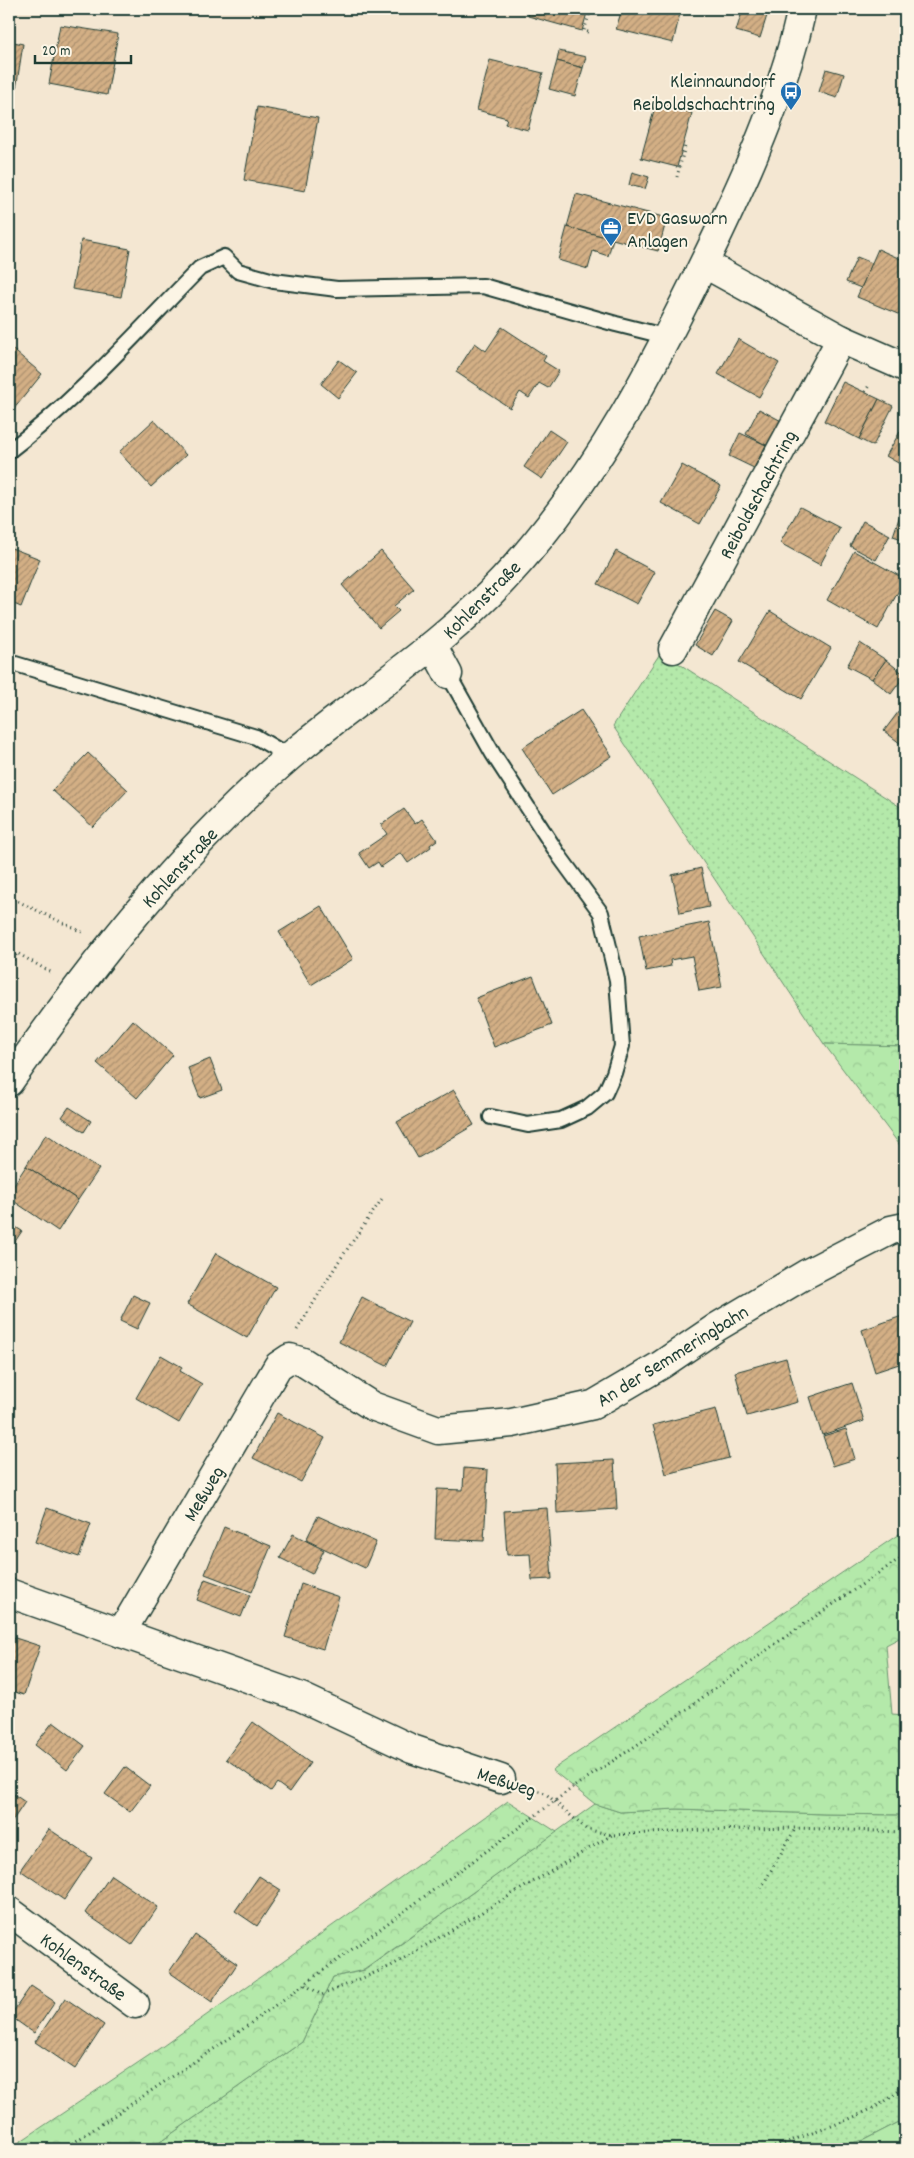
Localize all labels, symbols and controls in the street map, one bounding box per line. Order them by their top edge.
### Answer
scale bar [35,32,131,64]
text: 20 m [42,41,70,63]
place label: Kleinnaundorf Reiboldschachtring [632,69,776,120]
bus stop icon: Kleinnaundorf Reiboldschachtring [779,80,803,111]
place label: EVD Gaswarn Anlagen [627,206,727,257]
office icon: EVD Gaswarn Anlagen [599,216,623,247]
street label: Reiboldschachtring [714,426,805,565]
street label: Kohlenstraße [438,555,529,647]
street label: Kohlenstraße [137,822,226,916]
street label: An der Semmeringbahn [592,1299,755,1416]
street label: Meßweg [178,1461,233,1528]
street label: Meßweg [473,1761,539,1807]
street label: Kohlenstraße [33,1927,131,2010]

